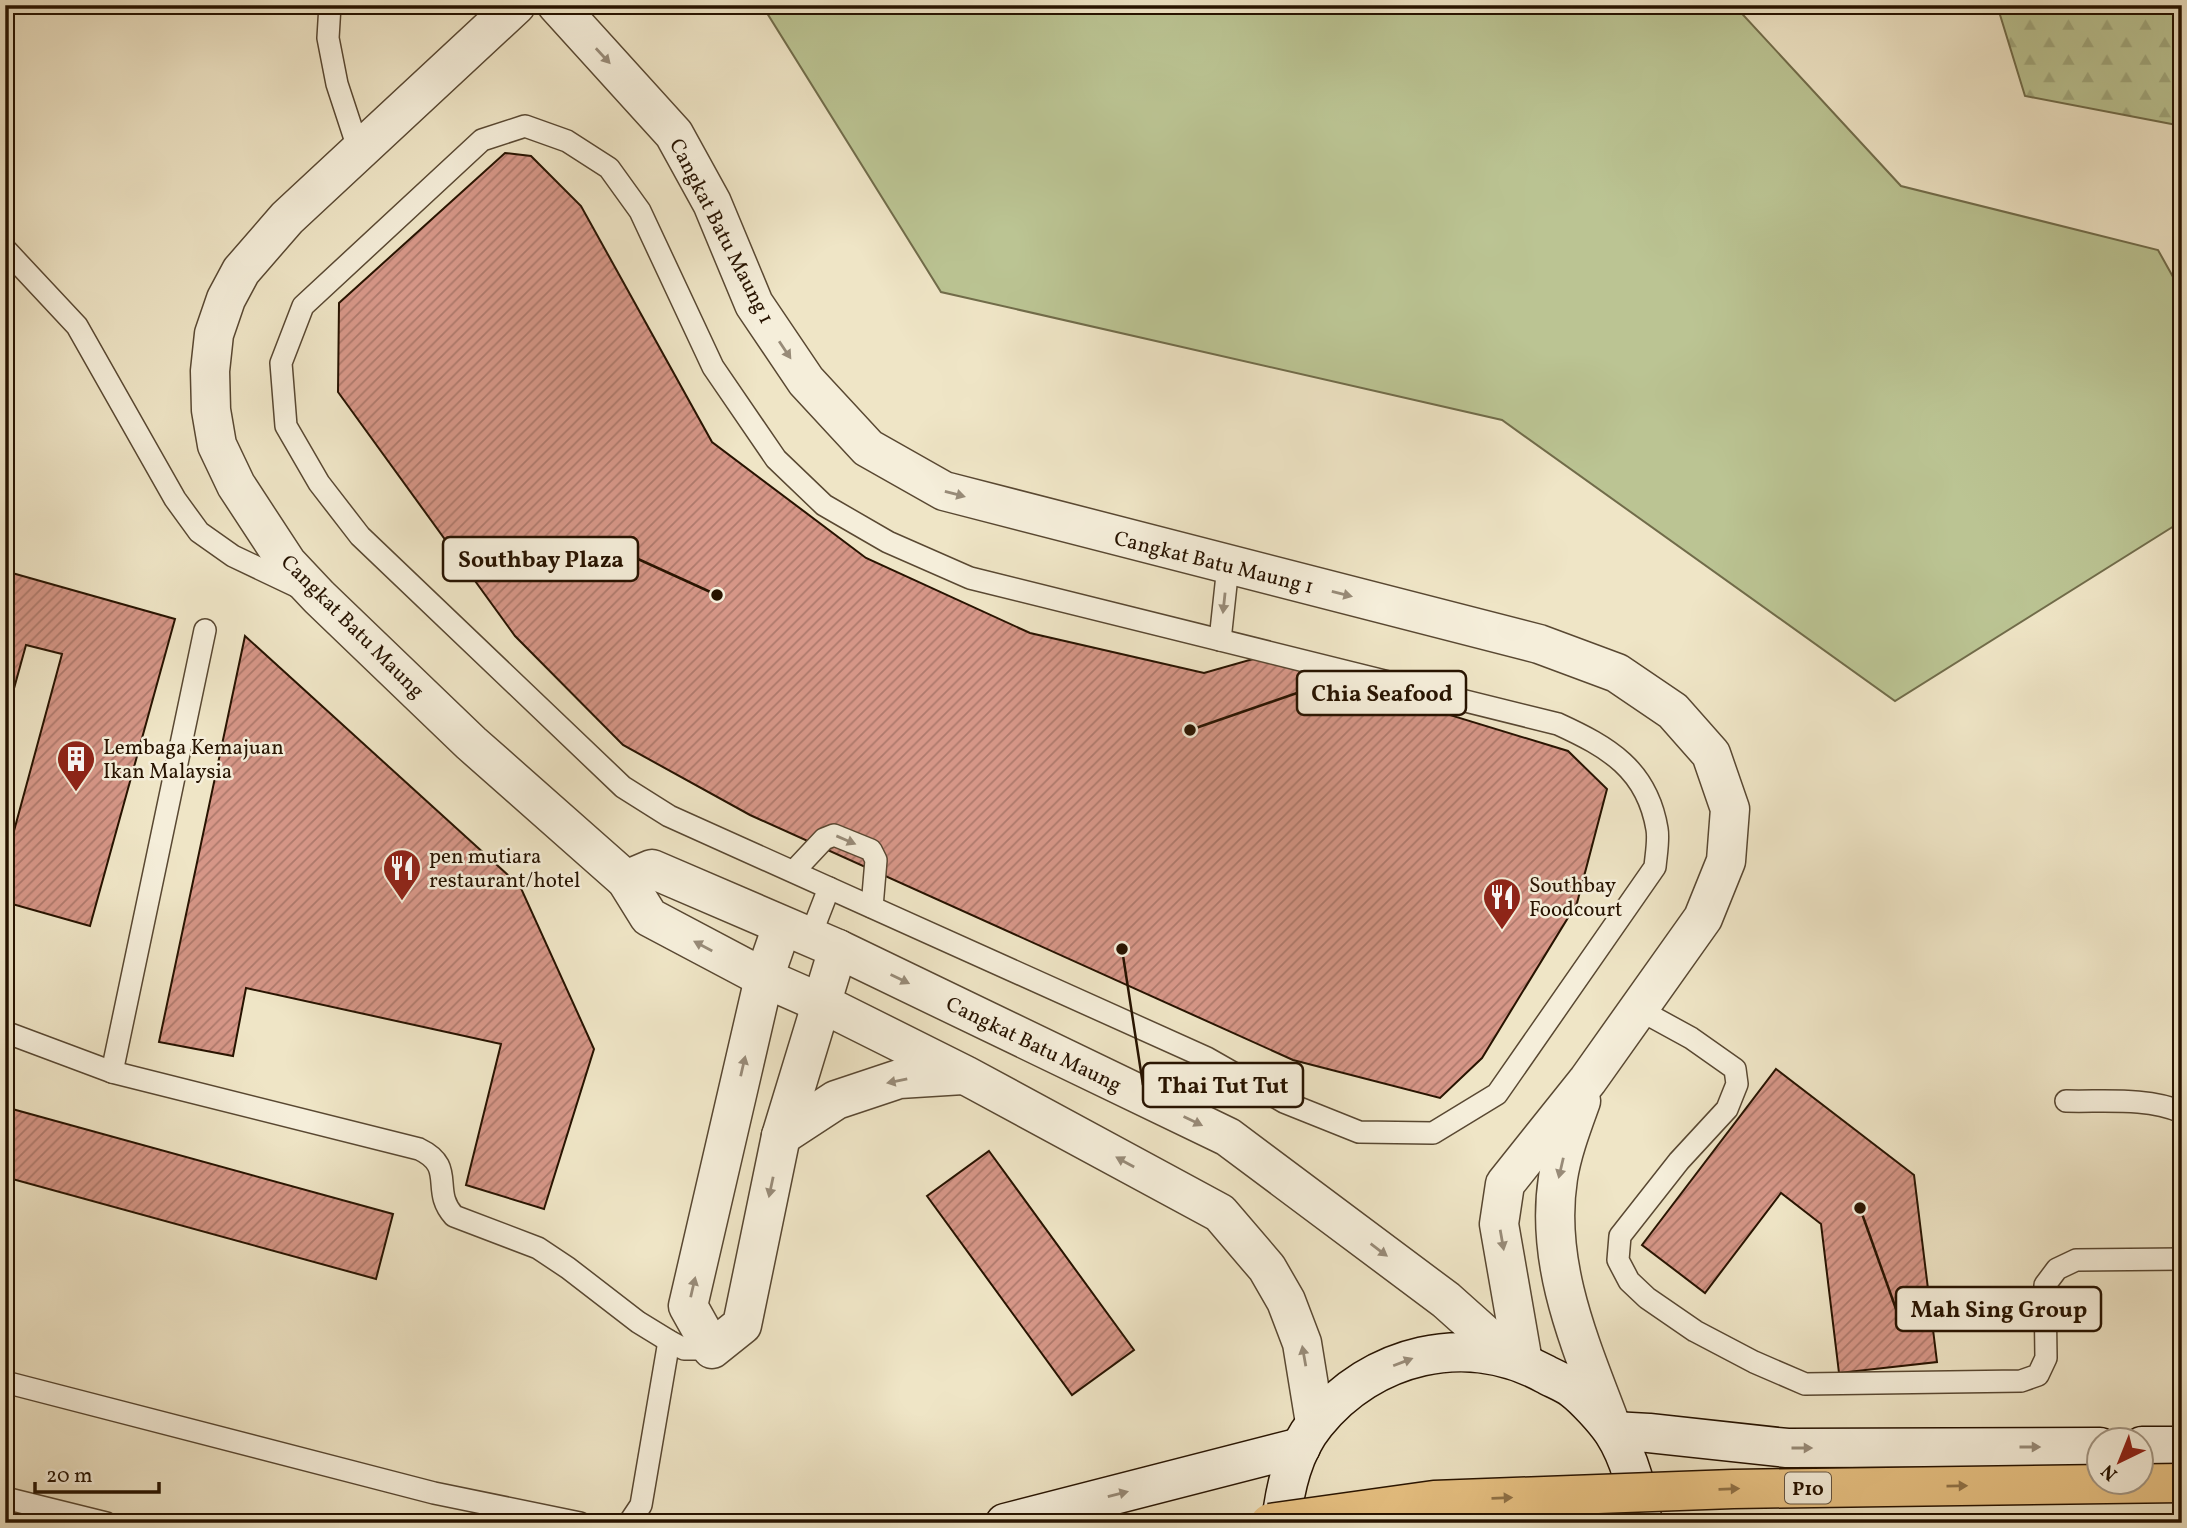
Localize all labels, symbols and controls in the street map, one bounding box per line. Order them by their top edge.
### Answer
one-way arrow [594,47,610,64]
street label: Cangkat Batu Maung 1 [661,134,780,329]
one-way arrow [778,341,792,359]
one-way arrow [945,489,967,500]
street label: Cangkat Batu Maung 1 [1111,525,1316,602]
callout: Southbay Plaza [443,537,638,581]
text: Southbay Plaza [458,545,624,577]
street label: Cangkat Batu Maung [274,549,430,705]
one-way arrow [1331,589,1353,600]
one-way arrow [1218,592,1229,614]
callout: Chia Seafood [1297,671,1466,715]
text: Chia Seafood [1311,679,1453,711]
place label: Lembaga Kemajuan Ikan Malaysia [103,734,284,787]
building icon: Lembaga Kemajuan Ikan Malaysia [55,738,97,793]
one-way arrow [836,834,856,846]
place label: pen mutiara restaurant/hotel [429,843,580,896]
restaurant icon: pen mutiara restaurant/hotel [381,847,423,902]
place label: Southbay Foodcourt [1529,872,1623,925]
restaurant icon: Southbay Foodcourt [1481,876,1523,931]
one-way arrow [693,940,713,952]
one-way arrow [890,973,910,985]
street label: Cangkat Batu Maung [941,990,1126,1101]
one-way arrow [738,1054,749,1076]
callout: Thai Tut Tut [1143,1063,1303,1107]
text: Thai Tut Tut [1158,1071,1289,1103]
one-way arrow [886,1076,908,1087]
one-way arrow [1183,1115,1203,1126]
one-way arrow [1115,1156,1135,1168]
one-way arrow [1555,1157,1566,1179]
one-way arrow [765,1176,776,1198]
one-way arrow [1496,1230,1507,1252]
one-way arrow [1370,1243,1388,1257]
one-way arrow [687,1276,698,1298]
callout: Mah Sing Group [1896,1287,2101,1331]
text: Mah Sing Group [1911,1295,2087,1327]
one-way arrow [1298,1345,1309,1367]
one-way arrow [1393,1356,1414,1367]
north arrow [2086,1426,2156,1496]
one-way arrow [2019,1441,2041,1453]
one-way arrow [1792,1442,1814,1454]
scale bar [35,1451,159,1495]
text: N [2096,1458,2124,1486]
text: 20 m [46,1462,92,1491]
road number: P10 [1785,1472,1831,1504]
one-way arrow [1946,1480,1968,1492]
one-way arrow [1719,1484,1741,1495]
one-way arrow [1108,1488,1130,1499]
one-way arrow [1491,1492,1513,1503]

